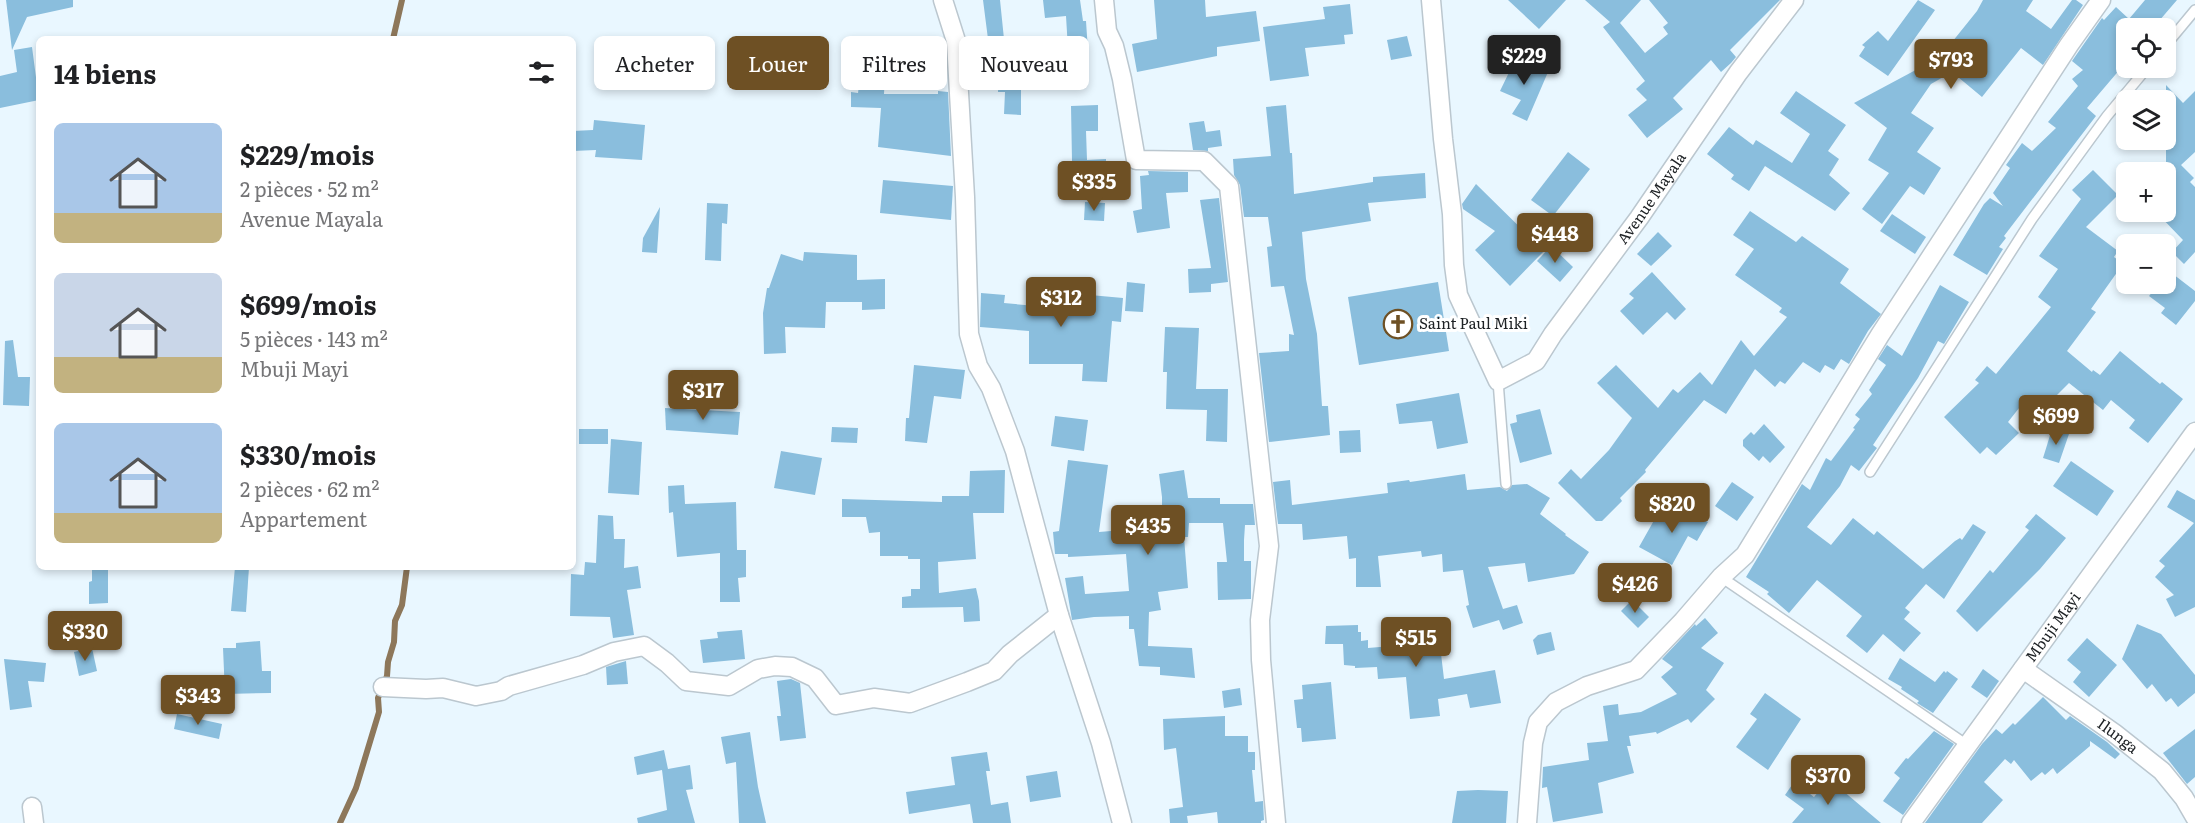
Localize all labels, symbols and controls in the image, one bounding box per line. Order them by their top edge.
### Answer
map controls [2116,18,2176,294]
button: locate [2116,18,2176,78]
pin: $229 [1488,35,1560,86]
chip: Acheter [594,36,715,90]
chip: Louer [727,36,829,90]
chip: Filtres [841,36,947,90]
chip: Nouveau [959,36,1089,90]
text: $229 [1502,39,1546,69]
pin: $793 [1915,39,1987,90]
text: $793 [1928,43,1974,73]
text: 14 biens [54,53,156,92]
icon: filters [525,56,558,89]
button: layers [2116,90,2176,150]
text: $229/mois [240,134,374,173]
street label: Avenue Mayala [1611,146,1691,248]
icon: home [102,147,174,219]
pin: $335 [1058,161,1130,212]
button: + [2116,162,2176,222]
text: $335 [1072,165,1116,195]
text: 2 pièces · 52 m² [240,173,379,203]
text: Avenue Mayala [240,203,383,233]
pin: $448 [1519,213,1591,264]
text: $448 [1531,217,1579,247]
button: − [2116,234,2176,294]
pin: $312 [1025,277,1097,328]
text: $312 [1040,281,1082,311]
text: $699/mois [240,284,376,323]
icon: home [102,297,174,369]
church icon: Saint Paul Miki [1382,308,1414,340]
place label: Saint Paul Miki [1419,311,1528,334]
text: 5 pièces · 143 m² [240,323,388,353]
text: Mbuji Mayi [240,353,349,383]
pin: $317 [667,370,739,421]
text: $317 [682,374,724,404]
pin: $699 [2020,395,2092,446]
text: $699 [2033,399,2079,429]
text: $330/mois [240,434,376,473]
icon: home [102,447,174,519]
text: 2 pièces · 62 m² [240,473,379,503]
pin: $820 [1636,483,1708,534]
text: $820 [1649,487,1695,517]
text: Appartement [240,503,367,533]
pin: $435 [1112,505,1184,556]
text: $435 [1125,509,1171,539]
pin: $426 [1599,563,1671,614]
text: $426 [1612,567,1658,597]
street label: Mbuji Mayi [2019,587,2085,666]
pin: $330 [49,611,121,662]
text: $330 [62,615,108,645]
pin: $515 [1380,617,1452,668]
text: $515 [1395,621,1437,651]
pin: $343 [162,675,234,726]
text: $343 [175,679,221,709]
street label: Ilunga [2093,712,2145,759]
pin: $370 [1792,755,1864,806]
text: $370 [1805,759,1851,789]

